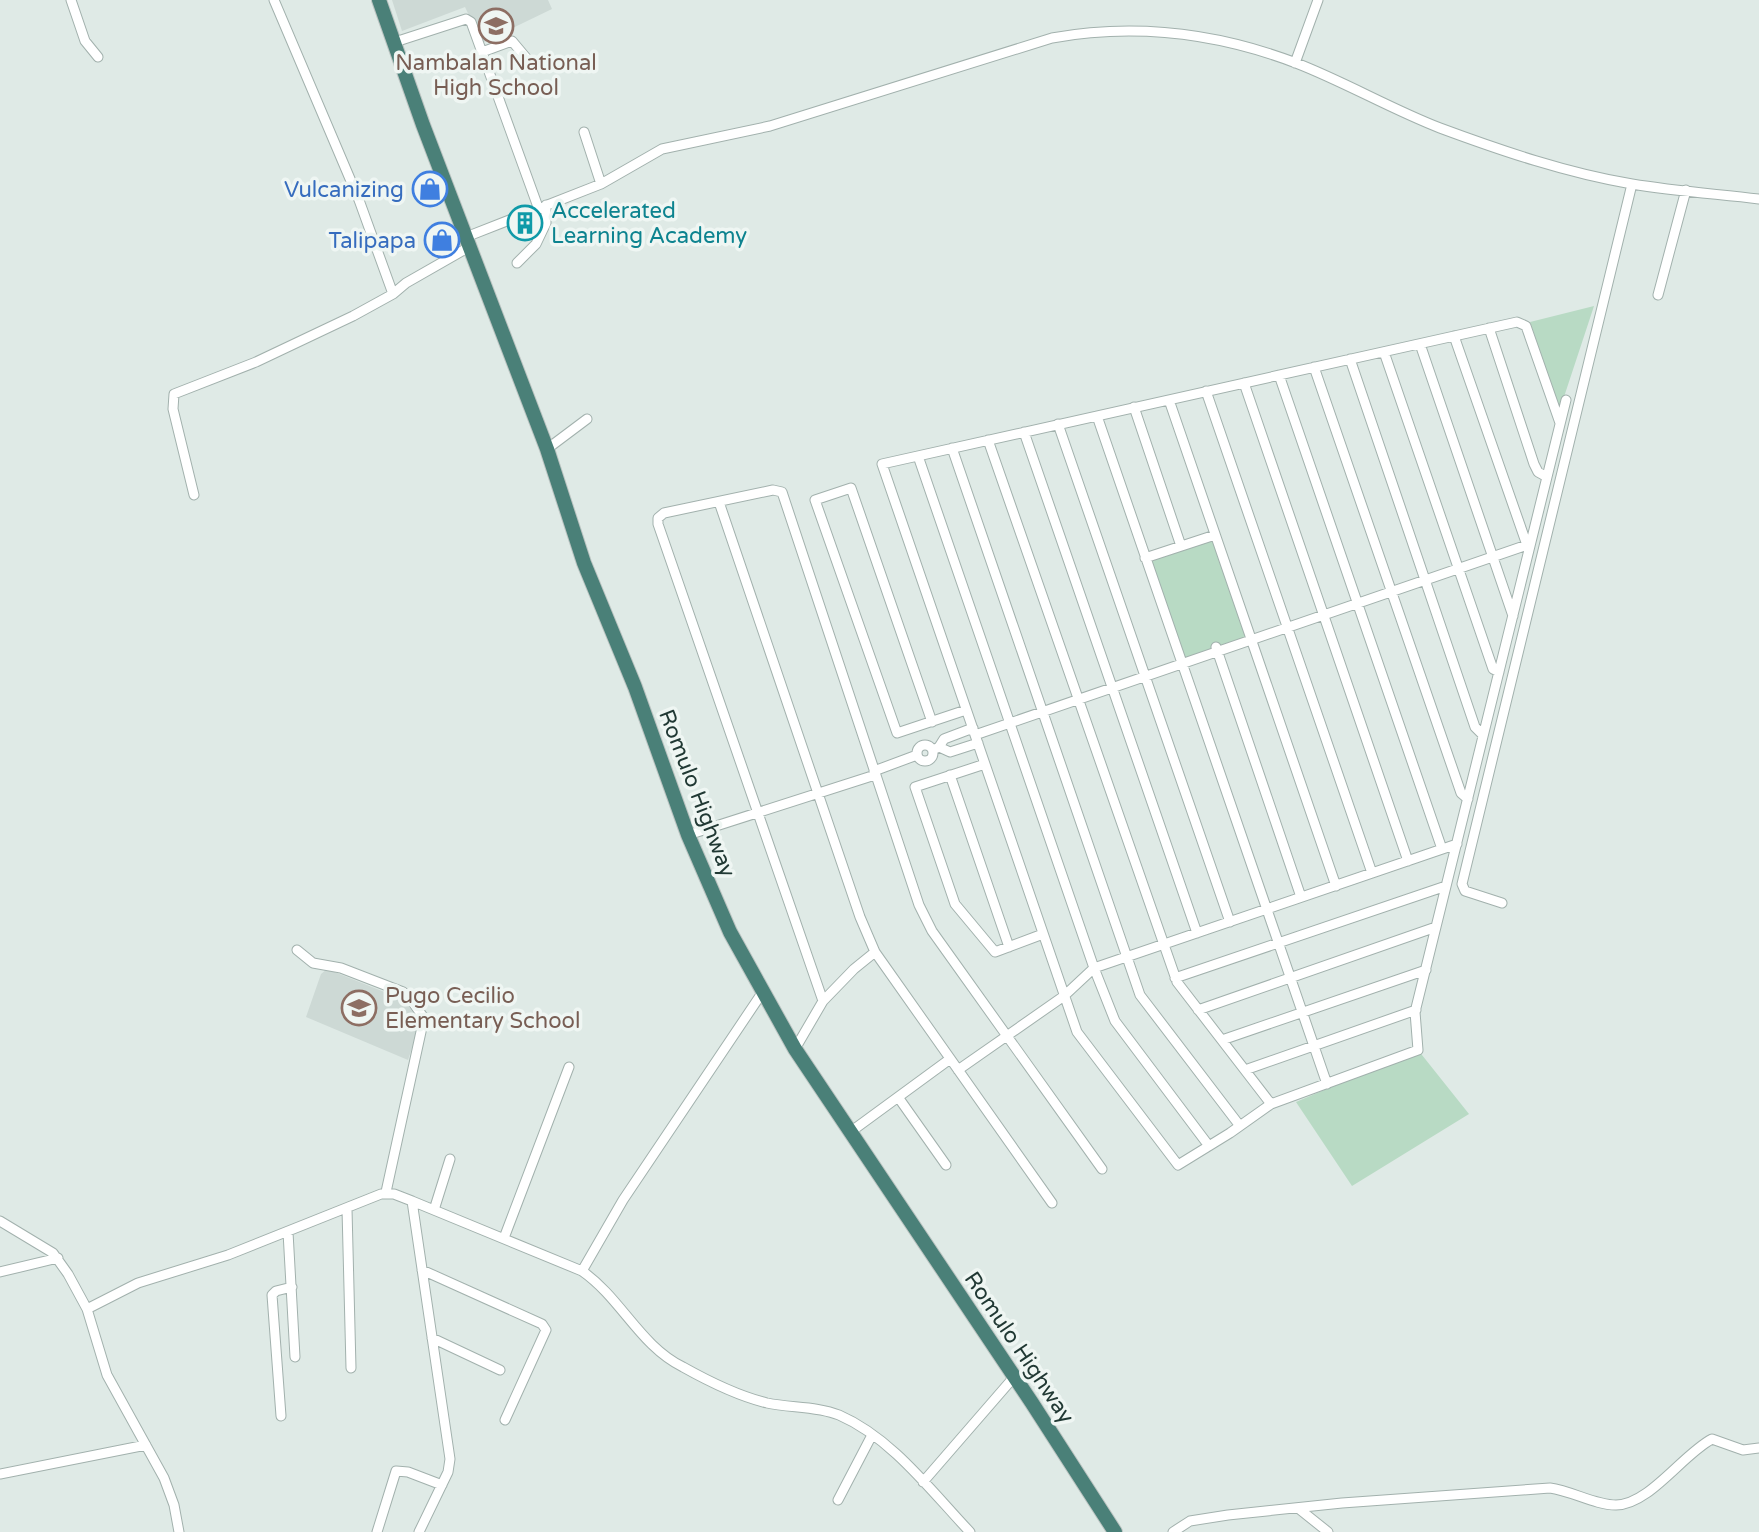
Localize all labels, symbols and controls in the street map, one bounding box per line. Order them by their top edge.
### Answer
school or university icon: Nambalan National High School [477,7,515,45]
place label: Nambalan National High School [395,50,597,101]
shop icon: Vulcanizing [411,170,449,208]
place label: Vulcanizing [284,177,404,203]
place label: Accelerated Learning Academy [551,198,747,249]
building icon: Accelerated Learning Academy [506,204,544,242]
shop icon: Talipapa [423,221,461,259]
place label: Talipapa [329,228,416,254]
street label: Romulo Highway [653,706,741,881]
place label: Pugo Cecilio Elementary School [385,983,580,1034]
school or university icon: Pugo Cecilio Elementary School [340,989,378,1027]
street label: Romulo Highway [959,1267,1080,1428]

